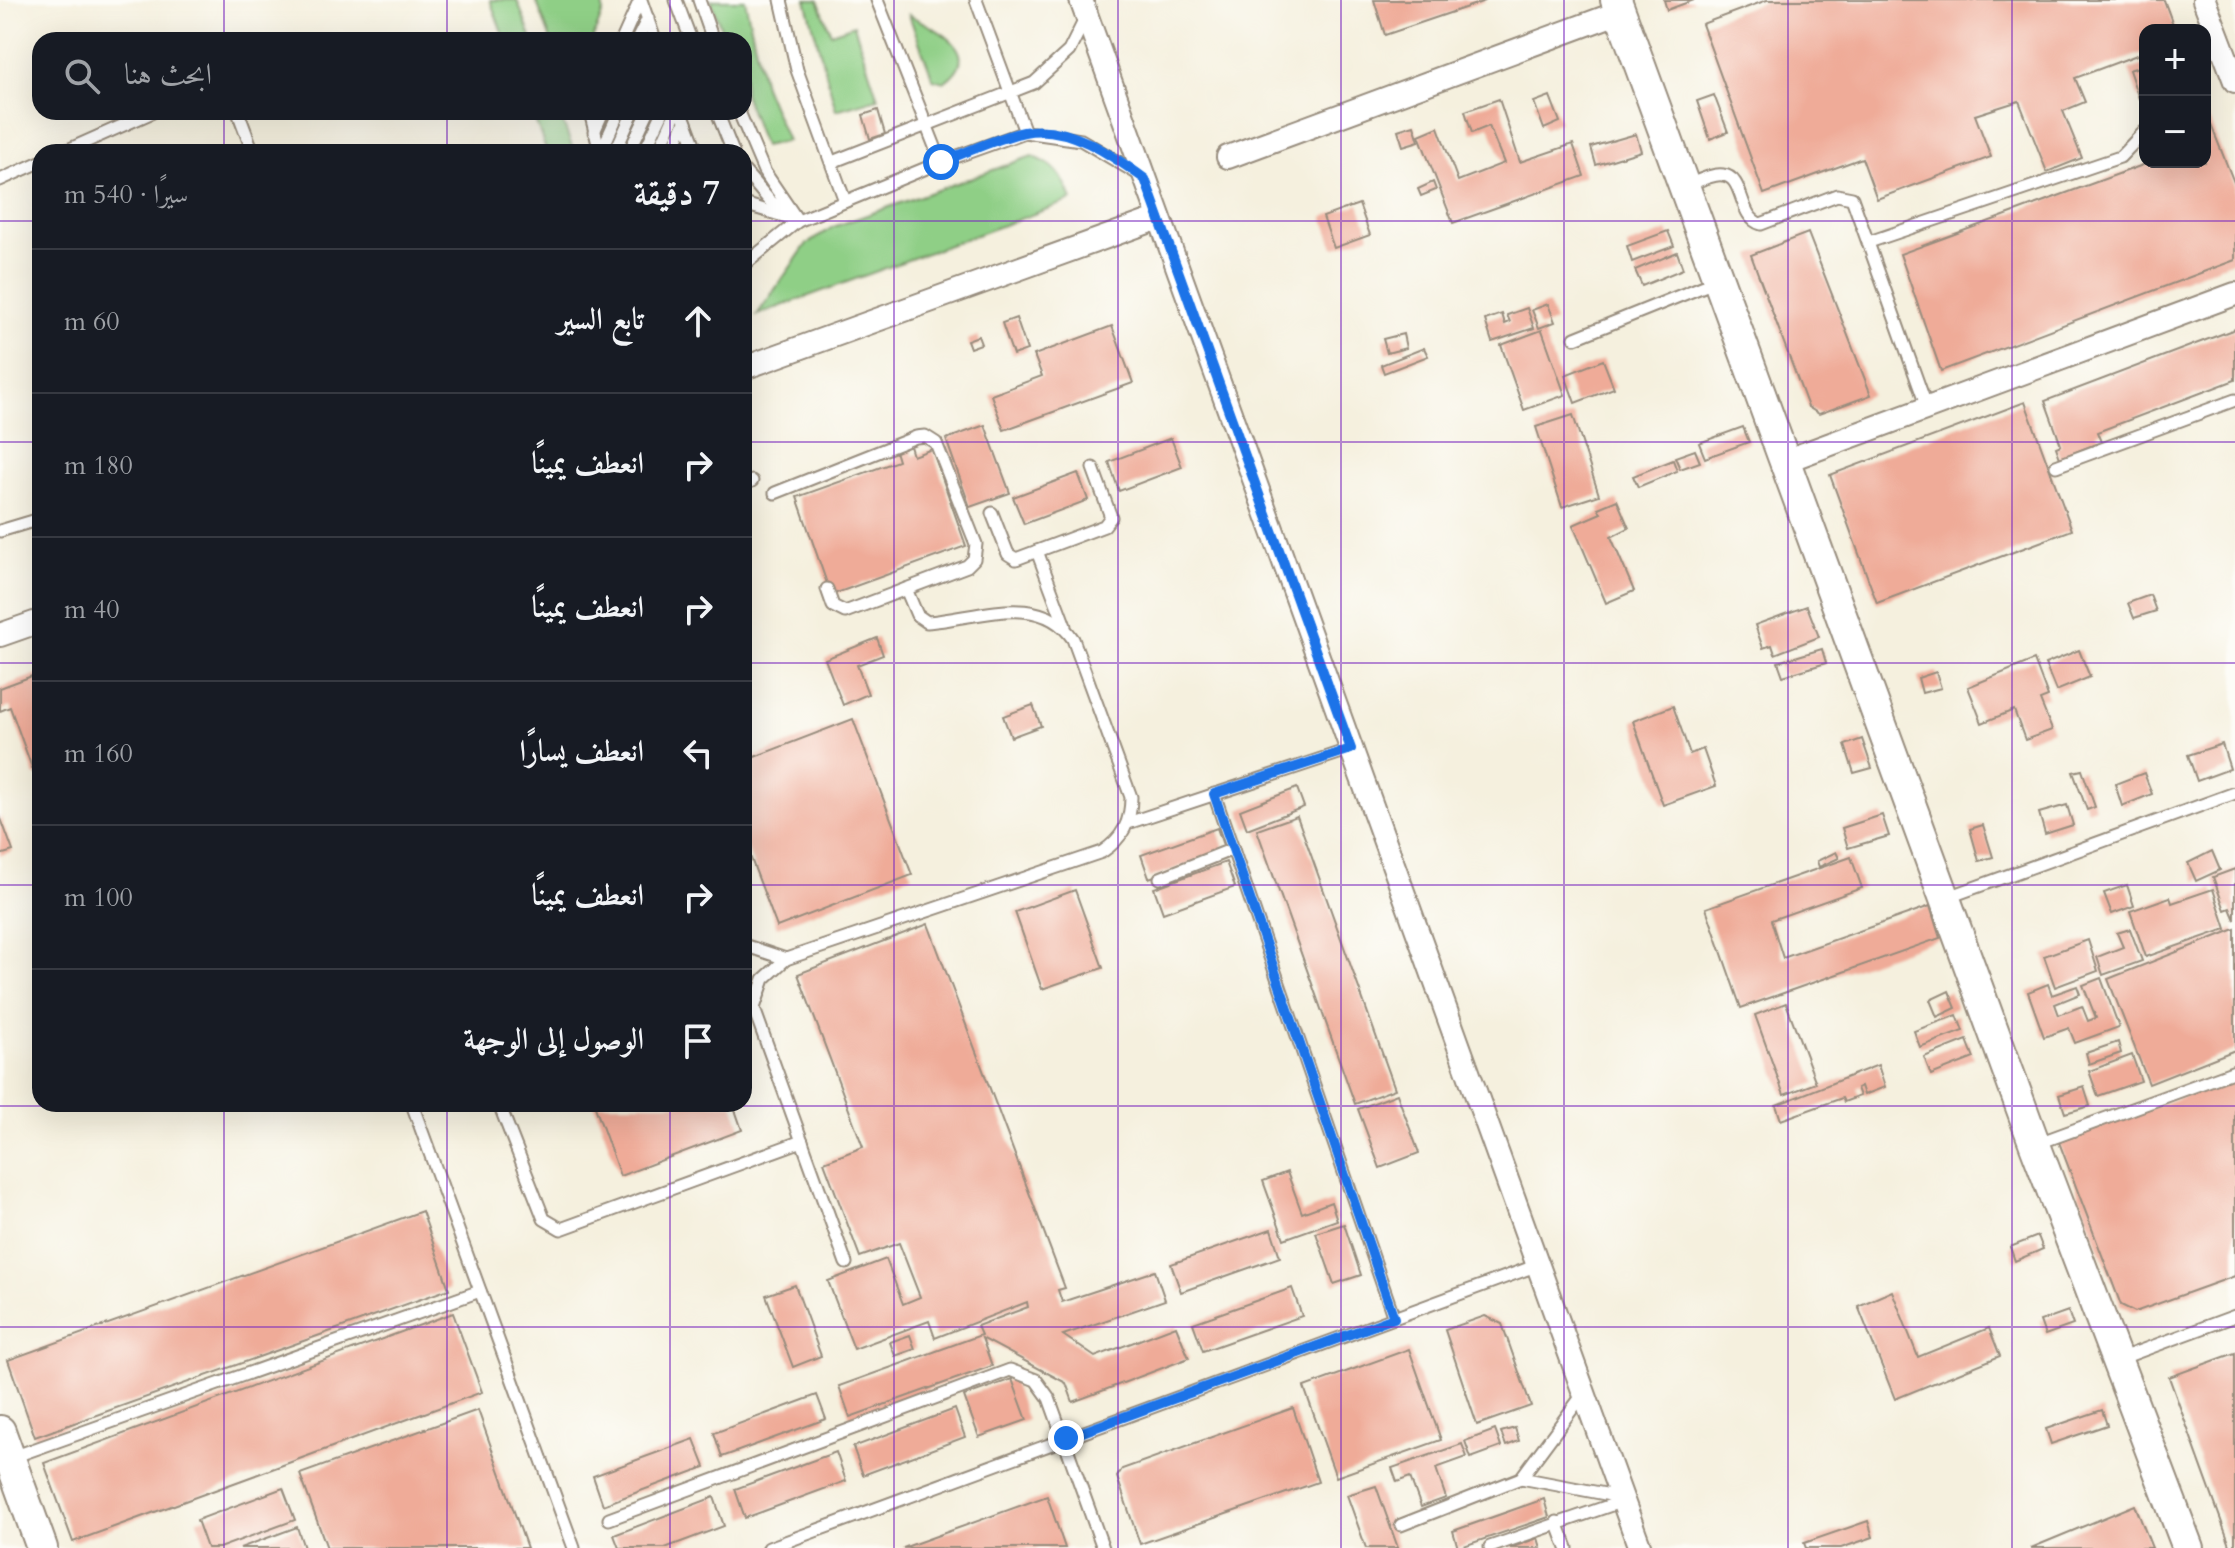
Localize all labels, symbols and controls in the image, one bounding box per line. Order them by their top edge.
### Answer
map controls [2139,24,2211,168]
button: + [2139,24,2211,96]
search box [32,32,752,120]
icon: search [60,54,104,98]
text: ابحث هنا [124,54,212,95]
button: − [2139,96,2211,168]
route start [923,144,959,180]
text: 7 دقيقة [634,170,720,216]
text: سيرًا · 540 m [64,177,188,212]
text: تابع السير [558,299,644,340]
icon: ahead [676,299,720,343]
text: 60 m [64,304,120,339]
text: انعطف يمينًا [531,443,644,484]
icon: right [676,443,720,487]
text: 180 m [64,448,133,483]
text: انعطف يمينًا [531,587,644,628]
icon: right [676,587,720,631]
text: 40 m [64,592,120,627]
text: انعطف يسارًا [519,731,644,772]
icon: left [676,731,720,775]
text: 160 m [64,736,133,771]
text: انعطف يمينًا [531,875,644,916]
icon: right [676,875,720,919]
text: 100 m [64,880,133,915]
text: الوصول إلى الوجهة [464,1019,644,1060]
icon: arrive [676,1019,720,1063]
route end [1048,1420,1084,1456]

